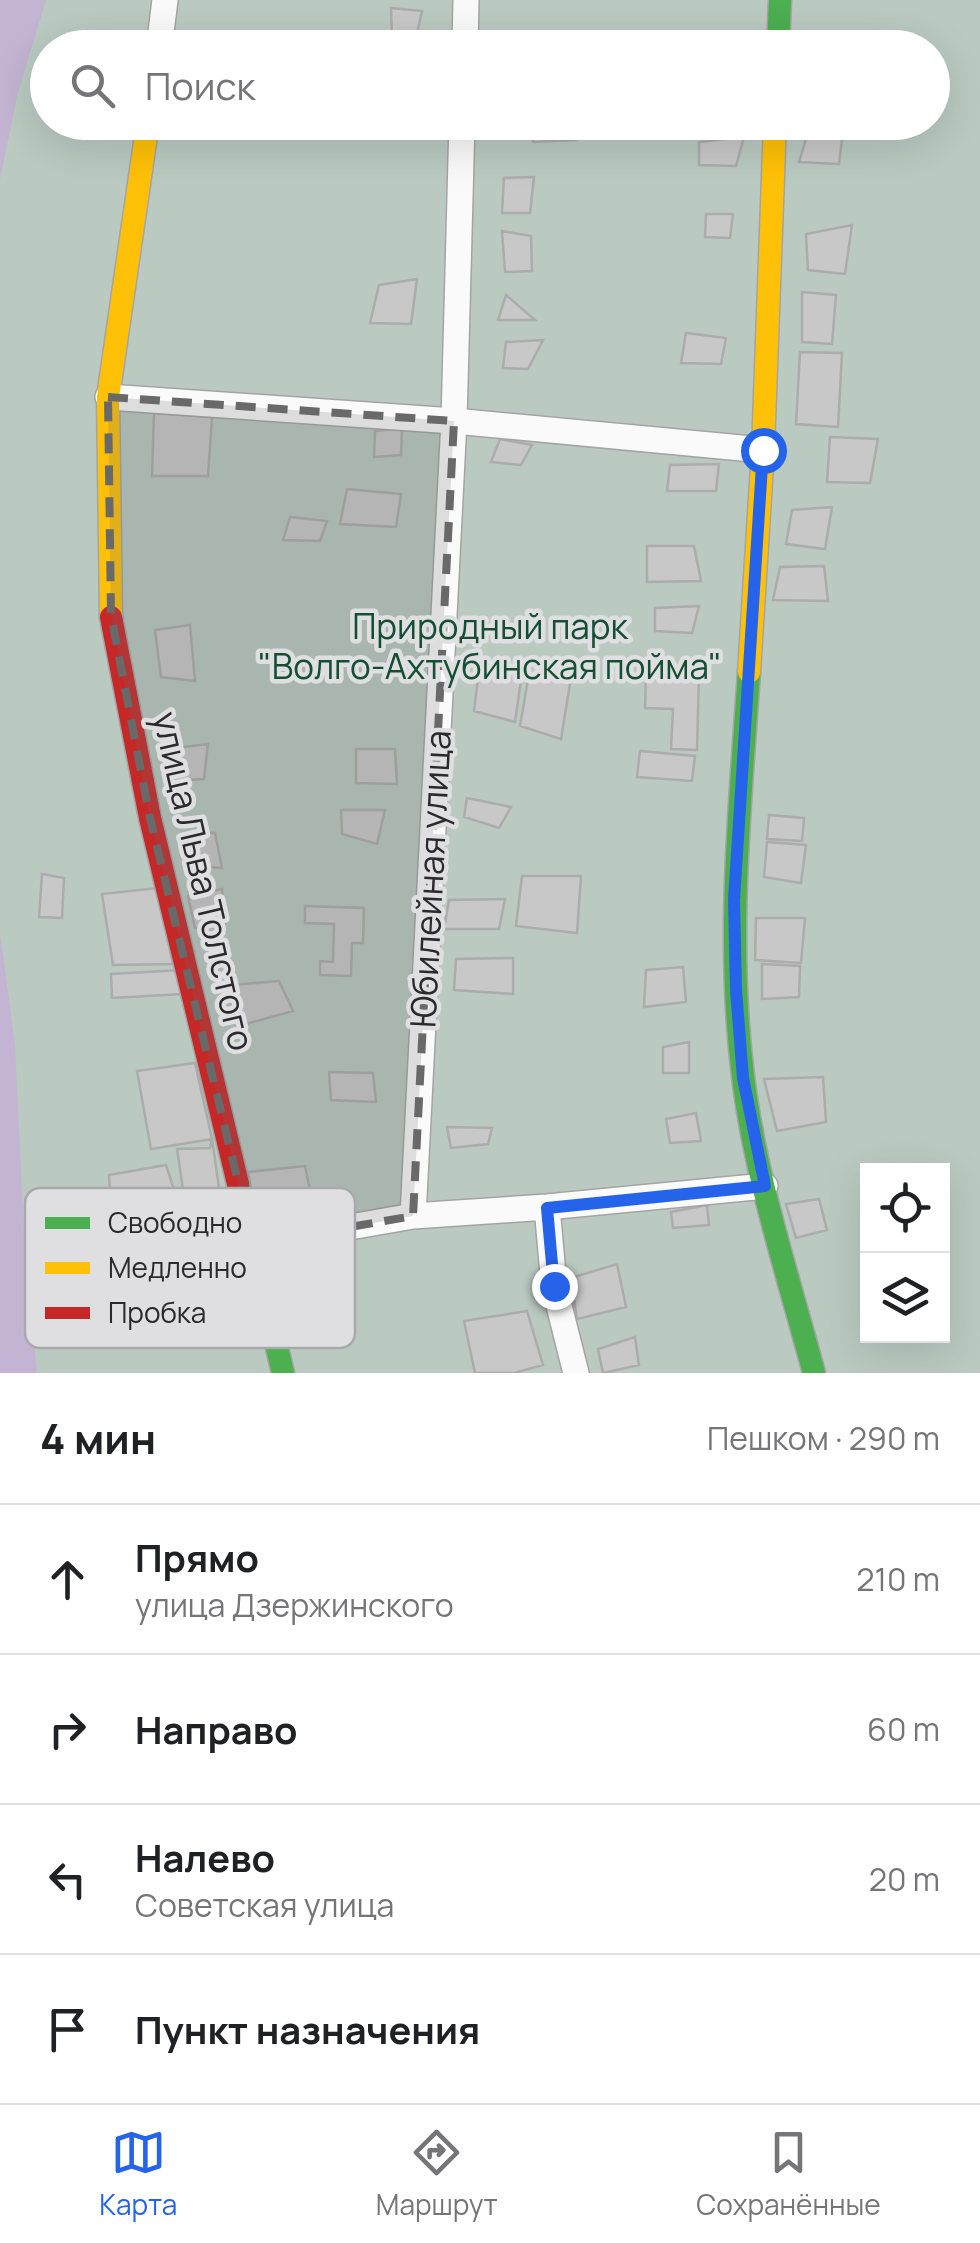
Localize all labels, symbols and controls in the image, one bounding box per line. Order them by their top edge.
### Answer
search box [30,30,950,140]
icon: search [65,58,120,113]
text: Поиск [145,59,255,111]
route start [741,428,787,474]
park label: Природный парк "Волго-Ахтубинская пойма" [258,602,722,690]
street label: улица Льва Толстого [142,707,266,1055]
street label: Юбилейная улица [398,729,462,1029]
map controls [860,1163,950,1343]
button: locate [860,1163,950,1253]
legend [25,1188,355,1348]
text: Свободно [108,1203,242,1241]
text: Медленно [108,1248,247,1286]
button: layers [860,1253,950,1343]
route end [532,1264,578,1310]
text: Пробка [108,1293,206,1331]
text: 4 мин [40,1409,156,1467]
text: Пешком · 290 m [707,1416,940,1460]
text: Прямо [135,1531,259,1583]
icon: ahead [40,1552,95,1607]
text: 210 m [856,1557,940,1601]
text: улица Дзержинского [135,1583,454,1627]
icon: right [40,1702,95,1757]
text: Направо [135,1703,297,1755]
text: 60 m [867,1707,940,1751]
text: Налево [135,1831,275,1883]
icon: left [40,1852,95,1907]
text: 20 m [869,1857,940,1901]
text: Советская улица [135,1883,394,1927]
icon: arrive [40,2002,95,2057]
text: Пункт назначения [135,2003,480,2055]
tab: Карта [99,2125,177,2223]
tab: Маршрут [376,2125,498,2223]
tab: Сохранённые [696,2125,881,2223]

